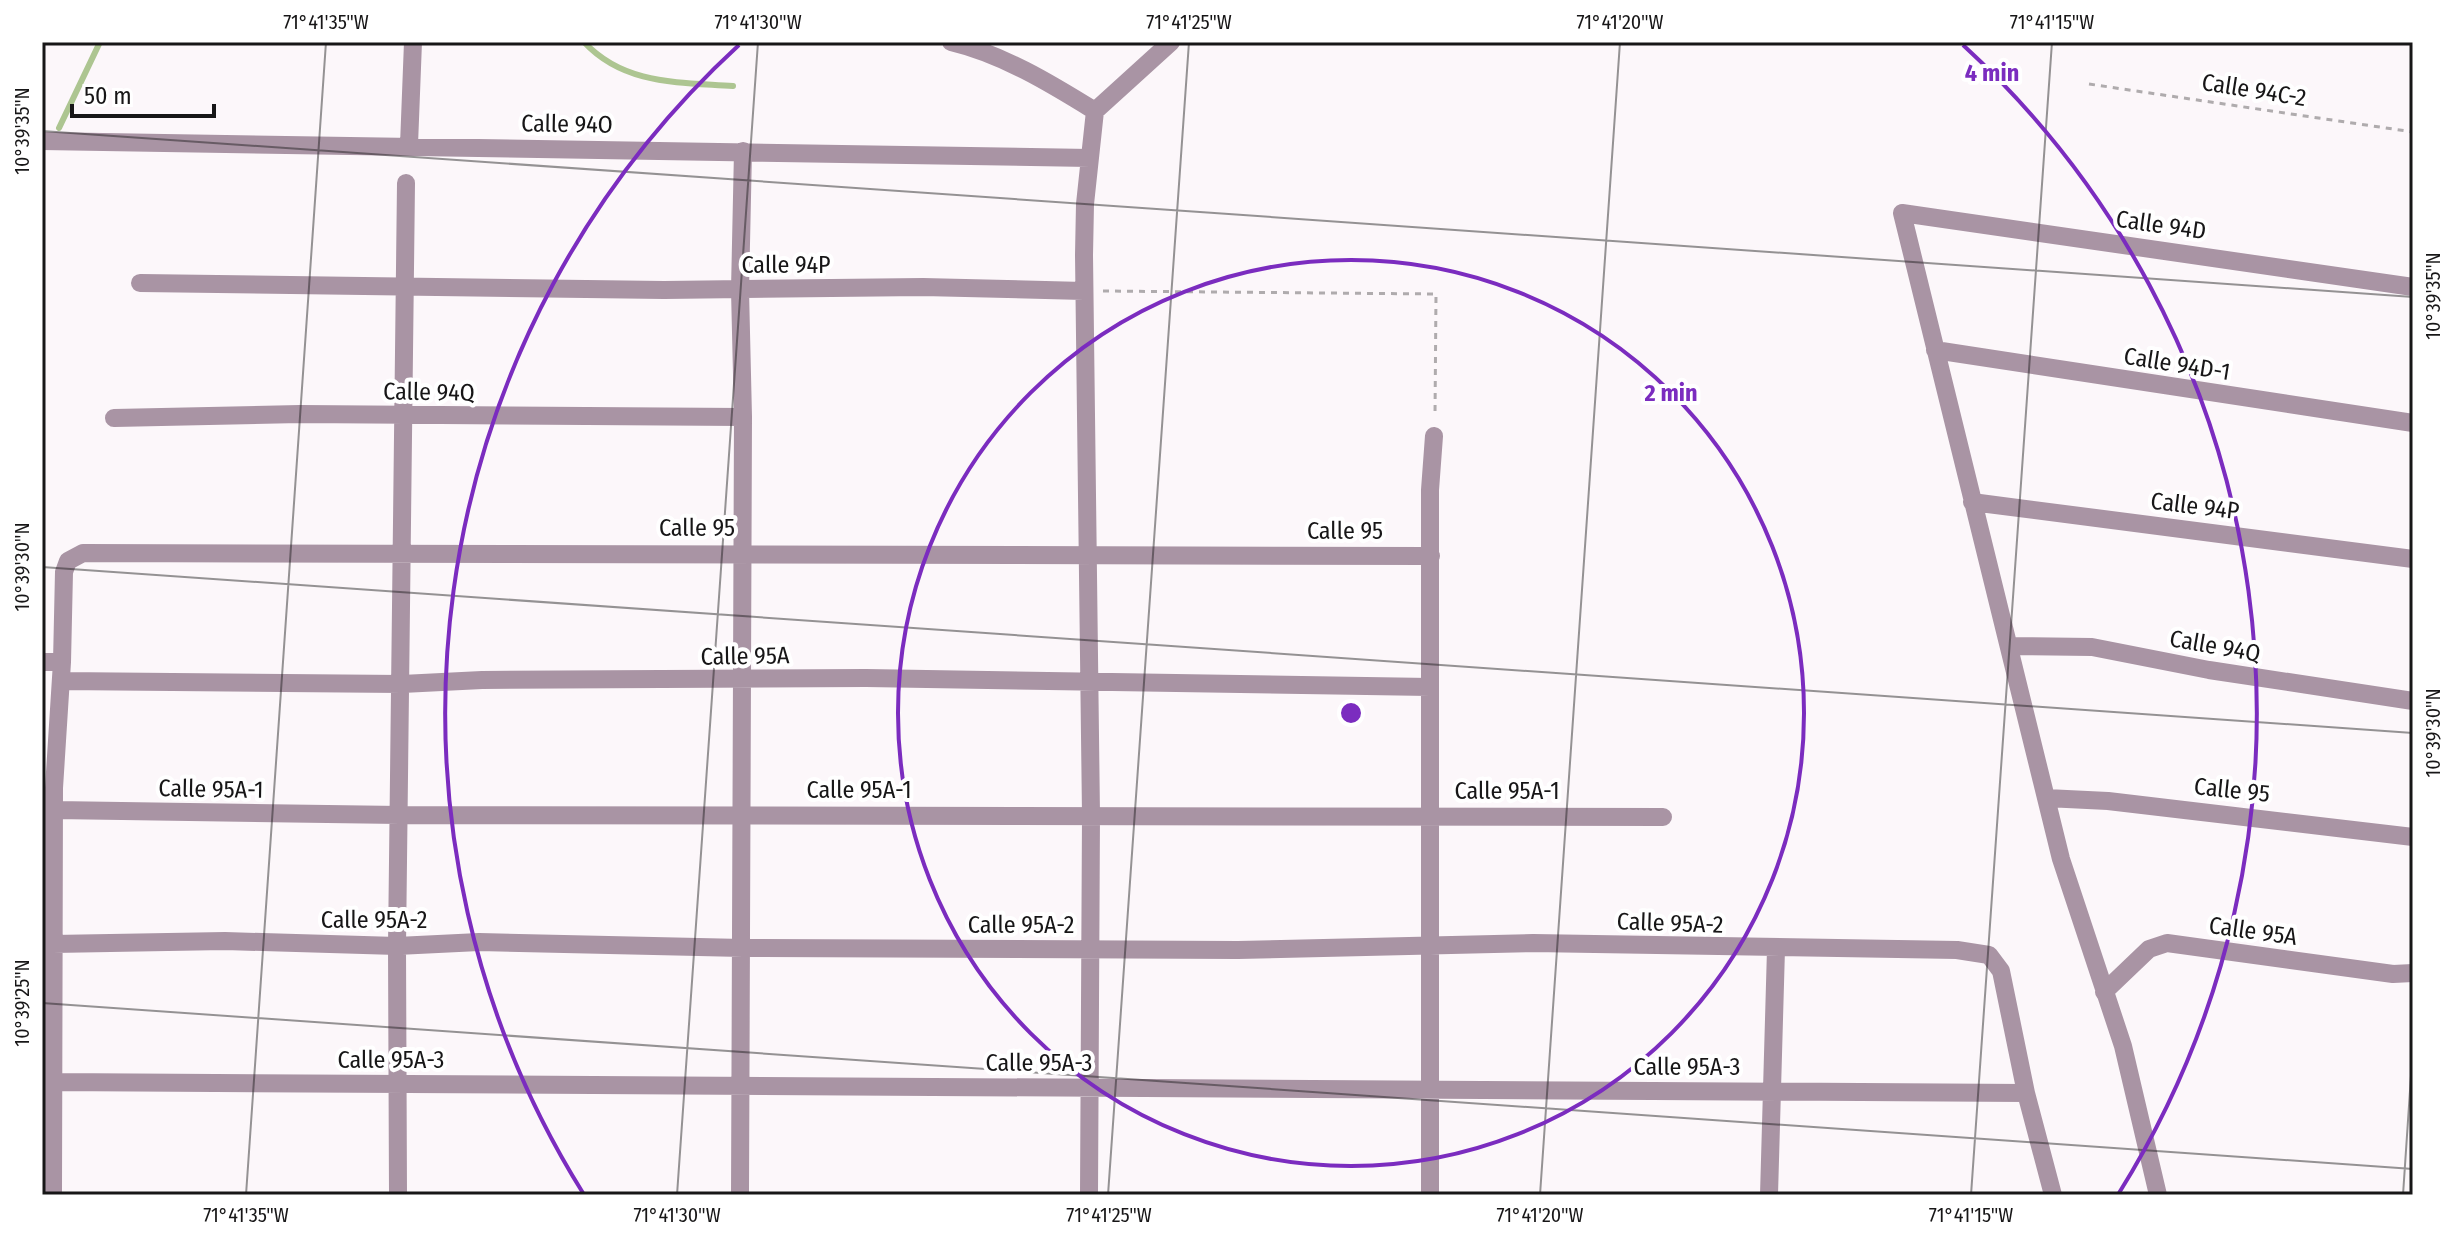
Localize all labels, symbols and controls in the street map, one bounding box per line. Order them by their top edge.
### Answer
text: 71°41'35"W [283,10,369,34]
text: 71°41'30"W [714,10,802,34]
text: 71°41'25"W [1146,10,1232,34]
text: 71°41'20"W [1576,10,1664,34]
text: 71°41'15"W [2010,10,2094,34]
text: 4 min [1965,59,2019,87]
scale bar [72,68,214,118]
street label: Calle 94C-2 [2200,68,2308,112]
text: 50 m [84,82,132,110]
text: 10°39'35"N [10,87,34,175]
street label: Calle 94O [521,109,613,139]
street label: Calle 94D [2114,205,2208,245]
street label: Calle 94P [741,251,831,279]
text: 10°39'35"N [2421,252,2445,340]
street label: Calle 94D-1 [2122,342,2232,386]
street label: Calle 94Q [383,377,475,407]
text: 2 min [1643,379,1698,407]
street label: Calle 94P [2149,487,2241,525]
street label: Calle 95 [659,514,735,542]
street label: Calle 95 [1307,517,1383,545]
text: 10°39'30"N [10,522,34,612]
street label: Calle 94Q [2167,624,2263,668]
street label: Calle 95A [700,641,790,671]
text: 10°39'30"N [2421,688,2445,778]
centre of rings [1337,699,1365,727]
street label: Calle 95 [2193,772,2271,808]
street label: Calle 95A-1 [158,774,264,804]
street label: Calle 95A-1 [806,776,912,804]
street label: Calle 95A-1 [1454,777,1560,805]
street label: Calle 95A-2 [321,906,427,934]
street label: Calle 95A-2 [1616,907,1724,939]
street label: Calle 95A-2 [968,911,1074,939]
street label: Calle 95A [2207,911,2299,951]
text: 10°39'25"N [10,959,34,1047]
street label: Calle 95A-3 [338,1046,444,1074]
street label: Calle 95A-3 [986,1049,1092,1077]
street label: Calle 95A-3 [1634,1053,1740,1081]
text: 71°41'35"W [203,1203,289,1227]
text: 71°41'30"W [633,1203,721,1227]
text: 71°41'25"W [1066,1203,1152,1227]
text: 71°41'20"W [1496,1203,1584,1227]
text: 71°41'15"W [1929,1203,2013,1227]

